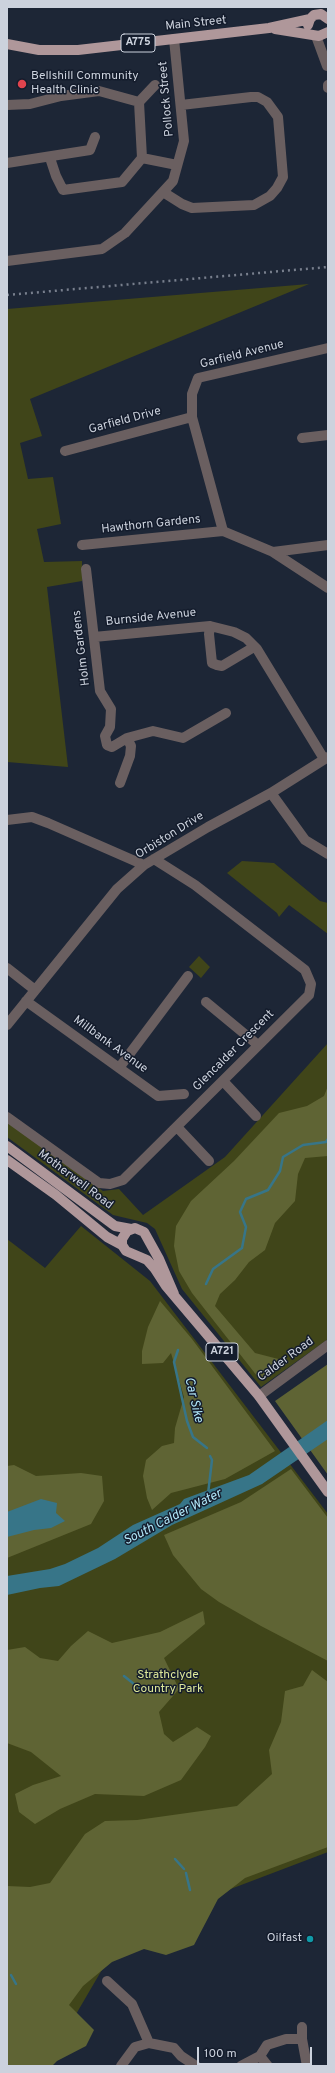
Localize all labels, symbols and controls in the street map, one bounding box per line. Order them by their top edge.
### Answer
street label: Main Street [165,14,227,34]
road number: A775 [121,34,155,52]
street label: Pollock Street [157,61,177,137]
place label: Bellshill Community Health Clinic [31,70,139,98]
marker: Bellshill Community Health Clinic [16,78,28,90]
street label: Garfield Avenue [199,338,285,372]
street label: Garfield Drive [87,404,163,438]
street label: Hawthorn Gardens [101,513,201,537]
street label: Burnside Avenue [105,606,197,630]
street label: Holm Gardens [70,609,94,687]
street label: Orbiston Drive [133,809,207,863]
street label: Glencalder Crescent [190,1007,278,1095]
street label: Millbank Avenue [70,1013,150,1077]
street label: Motherwell Road [35,1147,115,1213]
street label: Calder Road [255,1335,317,1385]
road number: A721 [206,1343,238,1361]
water label: Car Sike [180,1376,206,1424]
water label: South Calder Water [121,1486,225,1550]
park label: Strathclyde Country Park [133,1669,203,1697]
place label: Oilfast [267,1932,302,1946]
marker: Oilfast [305,1934,315,1944]
scale bar [199,2039,314,2065]
text: 100 m [204,2046,237,2062]

